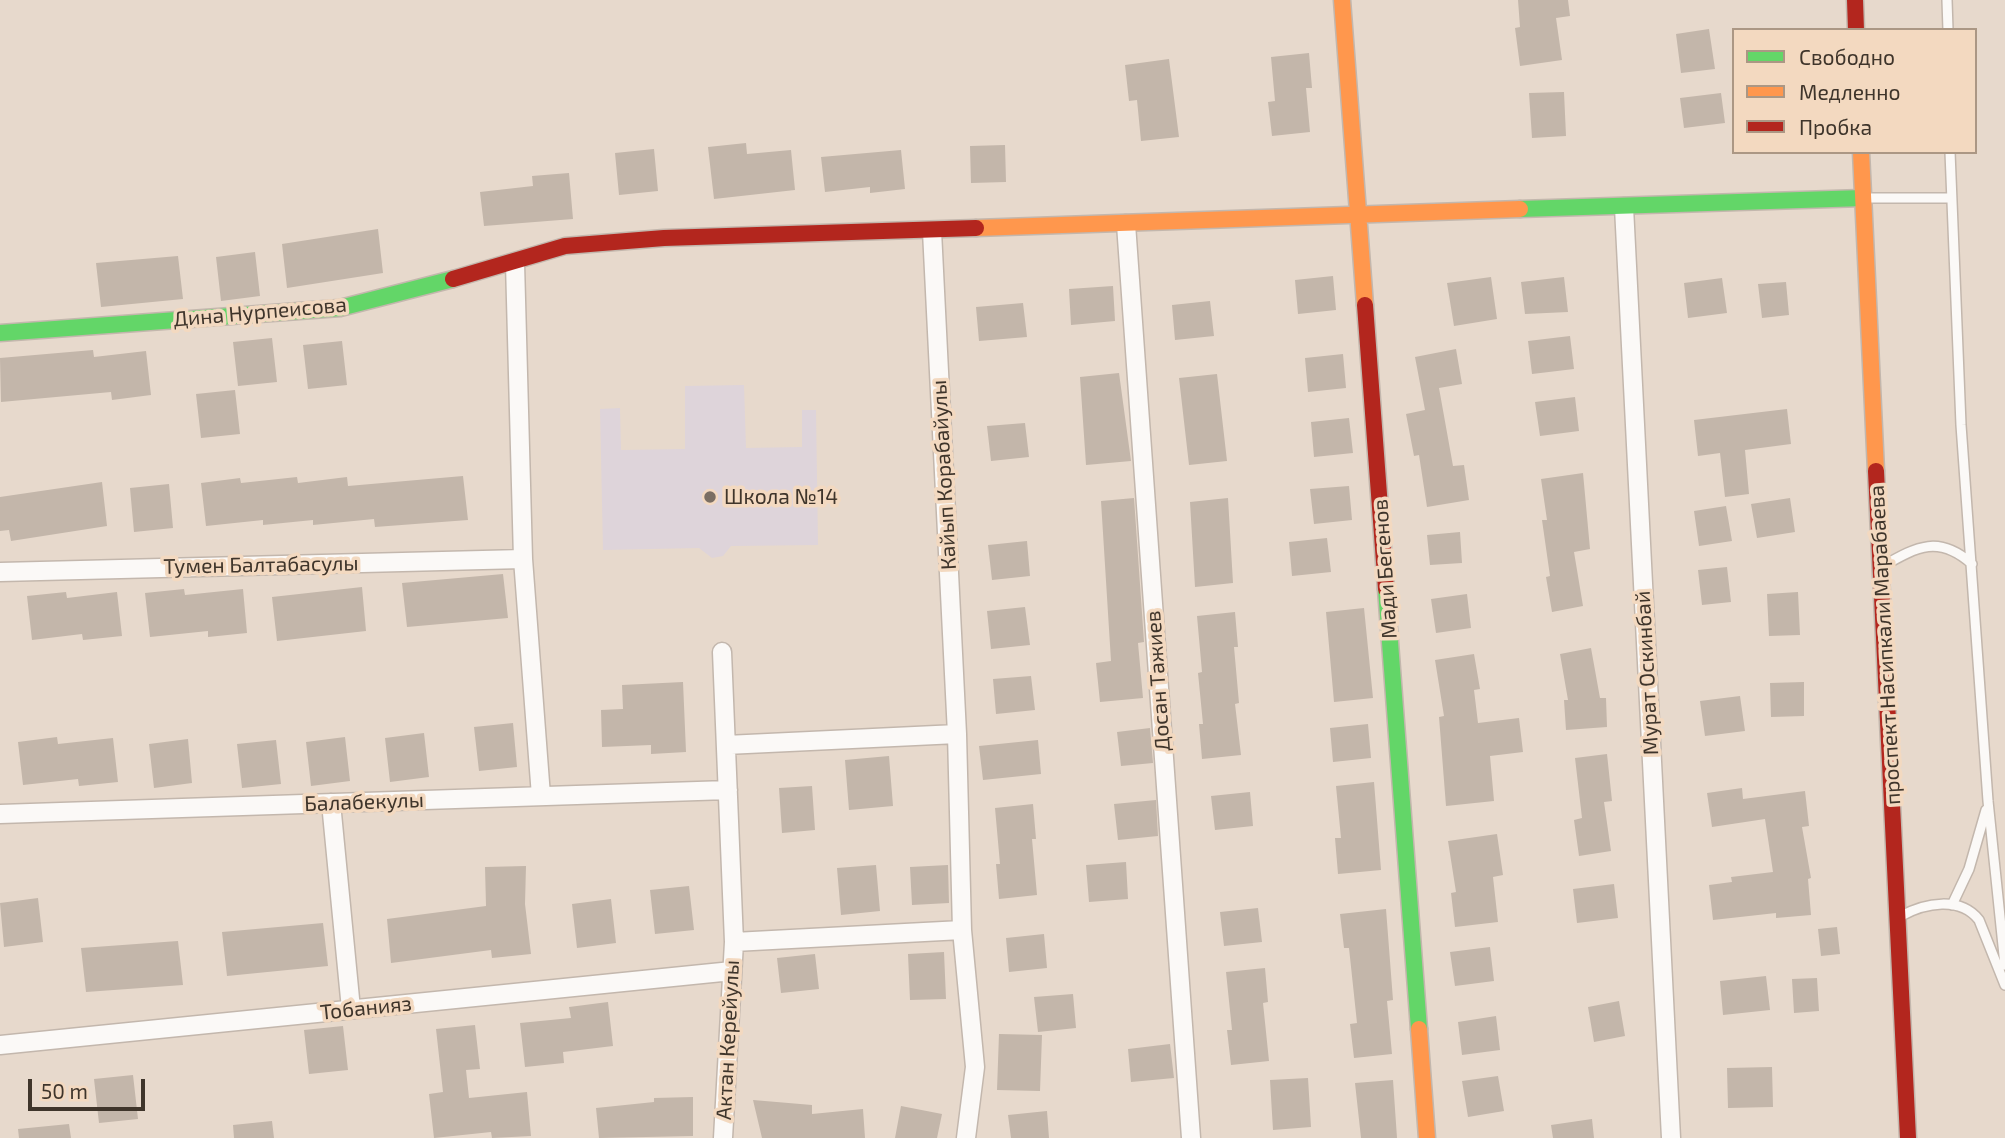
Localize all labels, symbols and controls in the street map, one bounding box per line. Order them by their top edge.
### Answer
legend [1732,28,1977,154]
text: Свободно [1799,44,1895,69]
text: Медленно [1799,79,1901,104]
text: Пробка [1799,114,1872,139]
street label: Дина Нурпеисова [172,292,348,332]
street label: Кайып Корабайулы [926,379,962,571]
place label: Школа №14 [724,484,838,510]
street label: проспект Насипкали Марабаева [1864,484,1906,806]
marker: Школа №14 [702,489,718,505]
street label: Мади Бегенов [1368,498,1402,640]
street label: Тумен Балтабасулы [163,551,359,579]
street label: Мурат Оскинбай [1630,590,1664,756]
street label: Досан Тажиев [1141,610,1175,752]
street label: Балабекулы [304,787,424,817]
street label: Актан Керейулы [711,959,745,1121]
street label: Тобанияз [319,991,413,1025]
scale bar [32,1064,149,1108]
text: 50 m [41,1078,88,1103]

